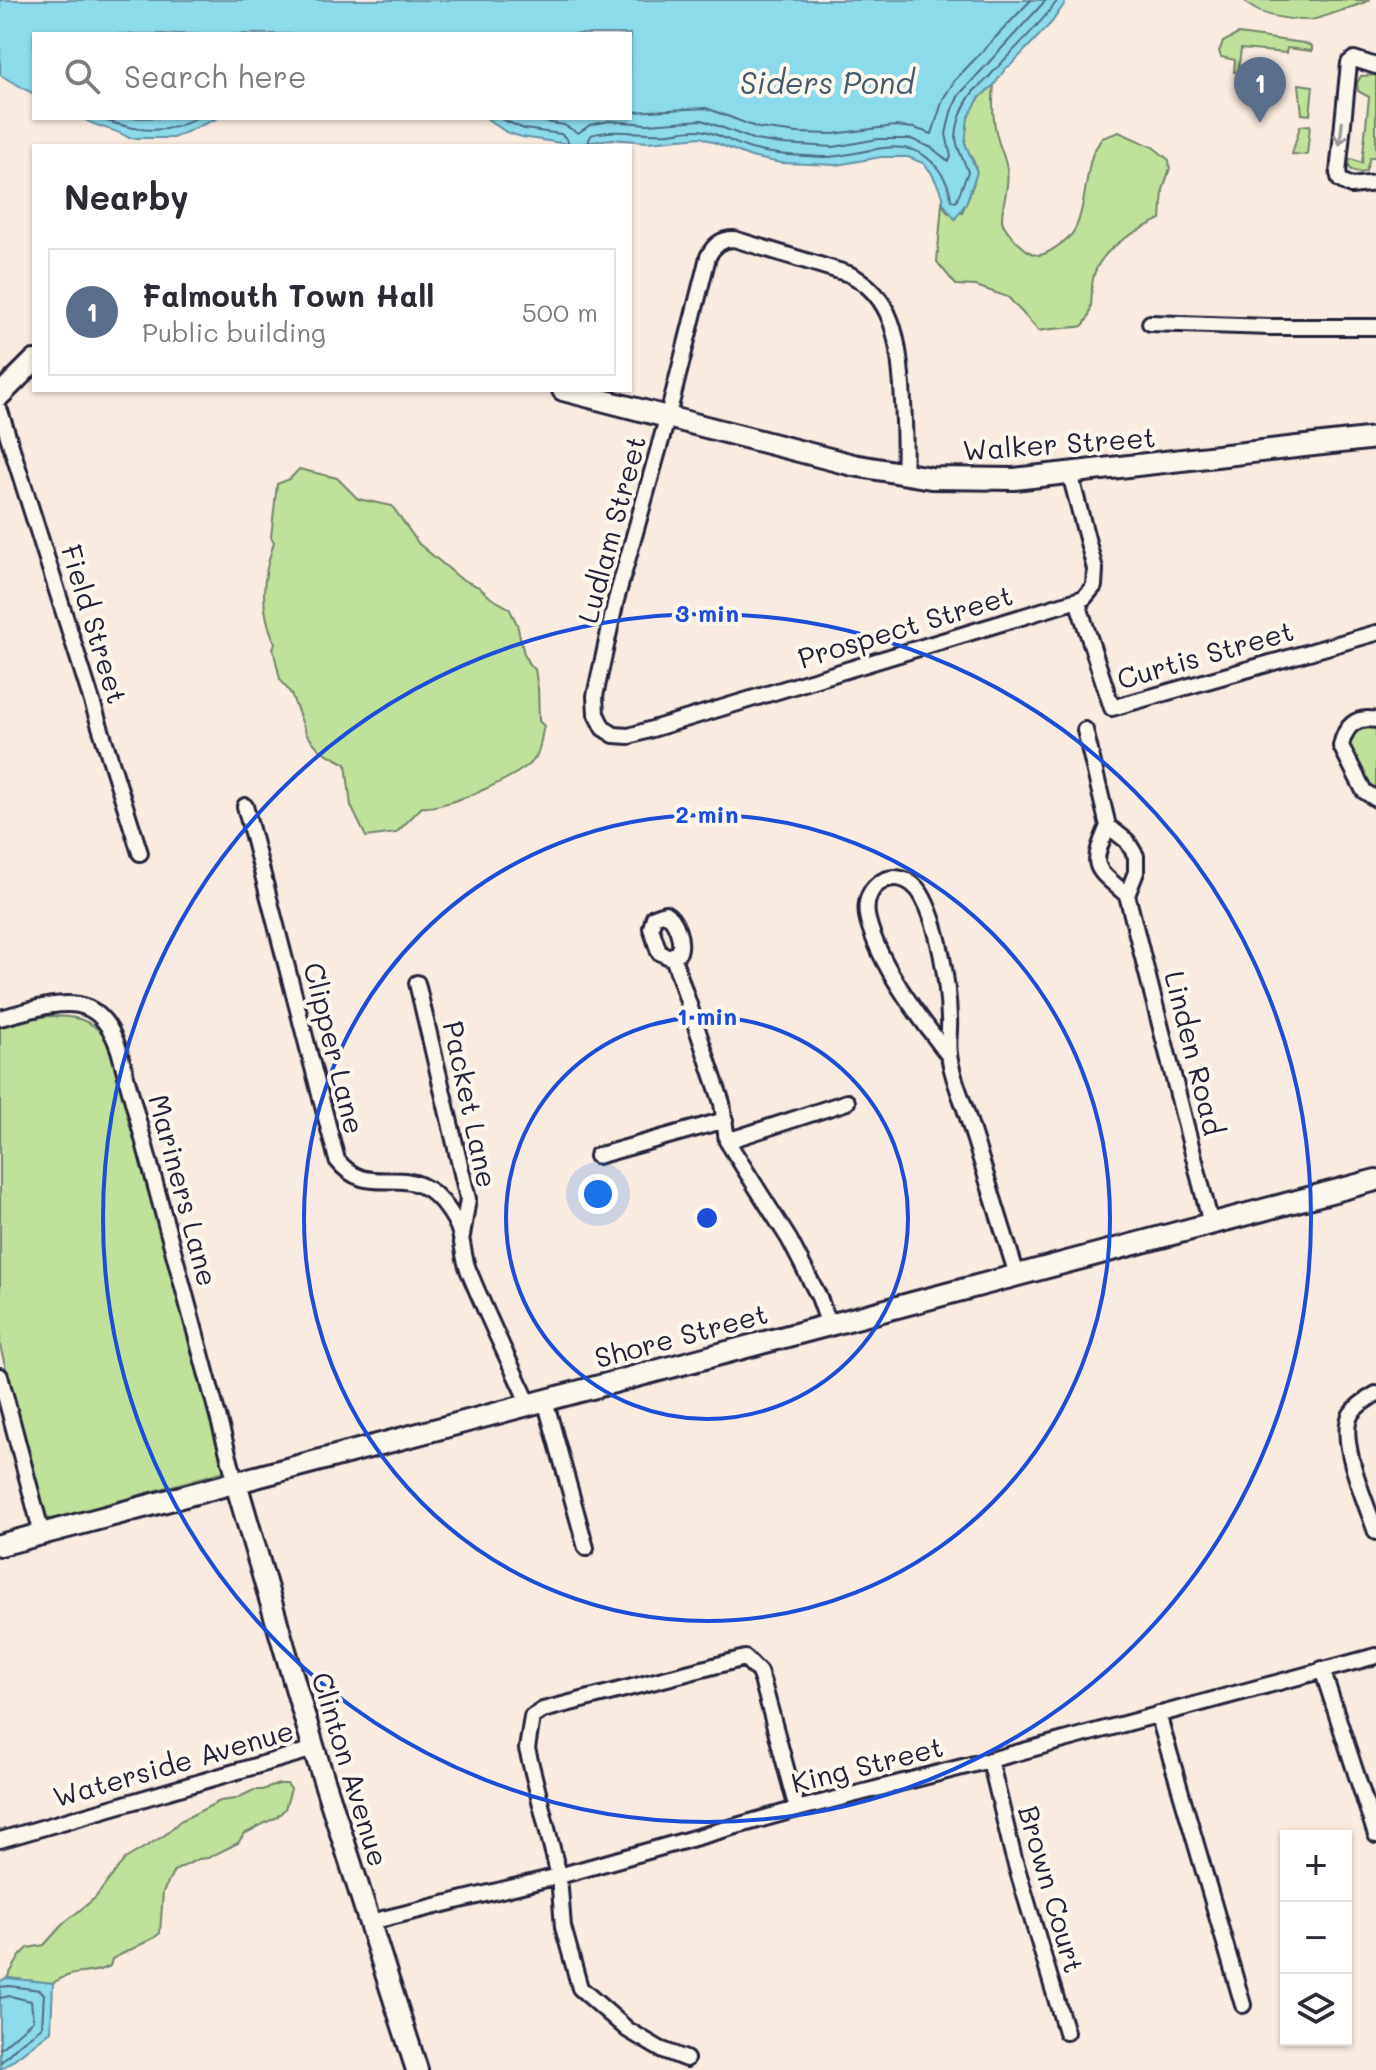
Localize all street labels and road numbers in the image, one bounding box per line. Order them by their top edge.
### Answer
street label: Walker Street [961,418,1157,468]
street label: Ludlam Street [569,431,653,627]
street label: Field Street [54,540,136,708]
street label: Prospect Street [793,576,1017,676]
street label: Curtis Street [1113,612,1297,696]
street label: Clipper Lane [296,958,374,1138]
street label: Linden Road [1157,967,1233,1139]
street label: Packet Lane [436,1017,506,1191]
street label: Mariners Lane [141,1090,227,1290]
street label: Shore Street [591,1295,771,1375]
street label: Clinton Avenue [304,1667,398,1871]
street label: Waterside Avenue [48,1711,298,1815]
street label: King Street [787,1728,947,1800]
street label: Brown Court [1011,1801,1093,1977]

